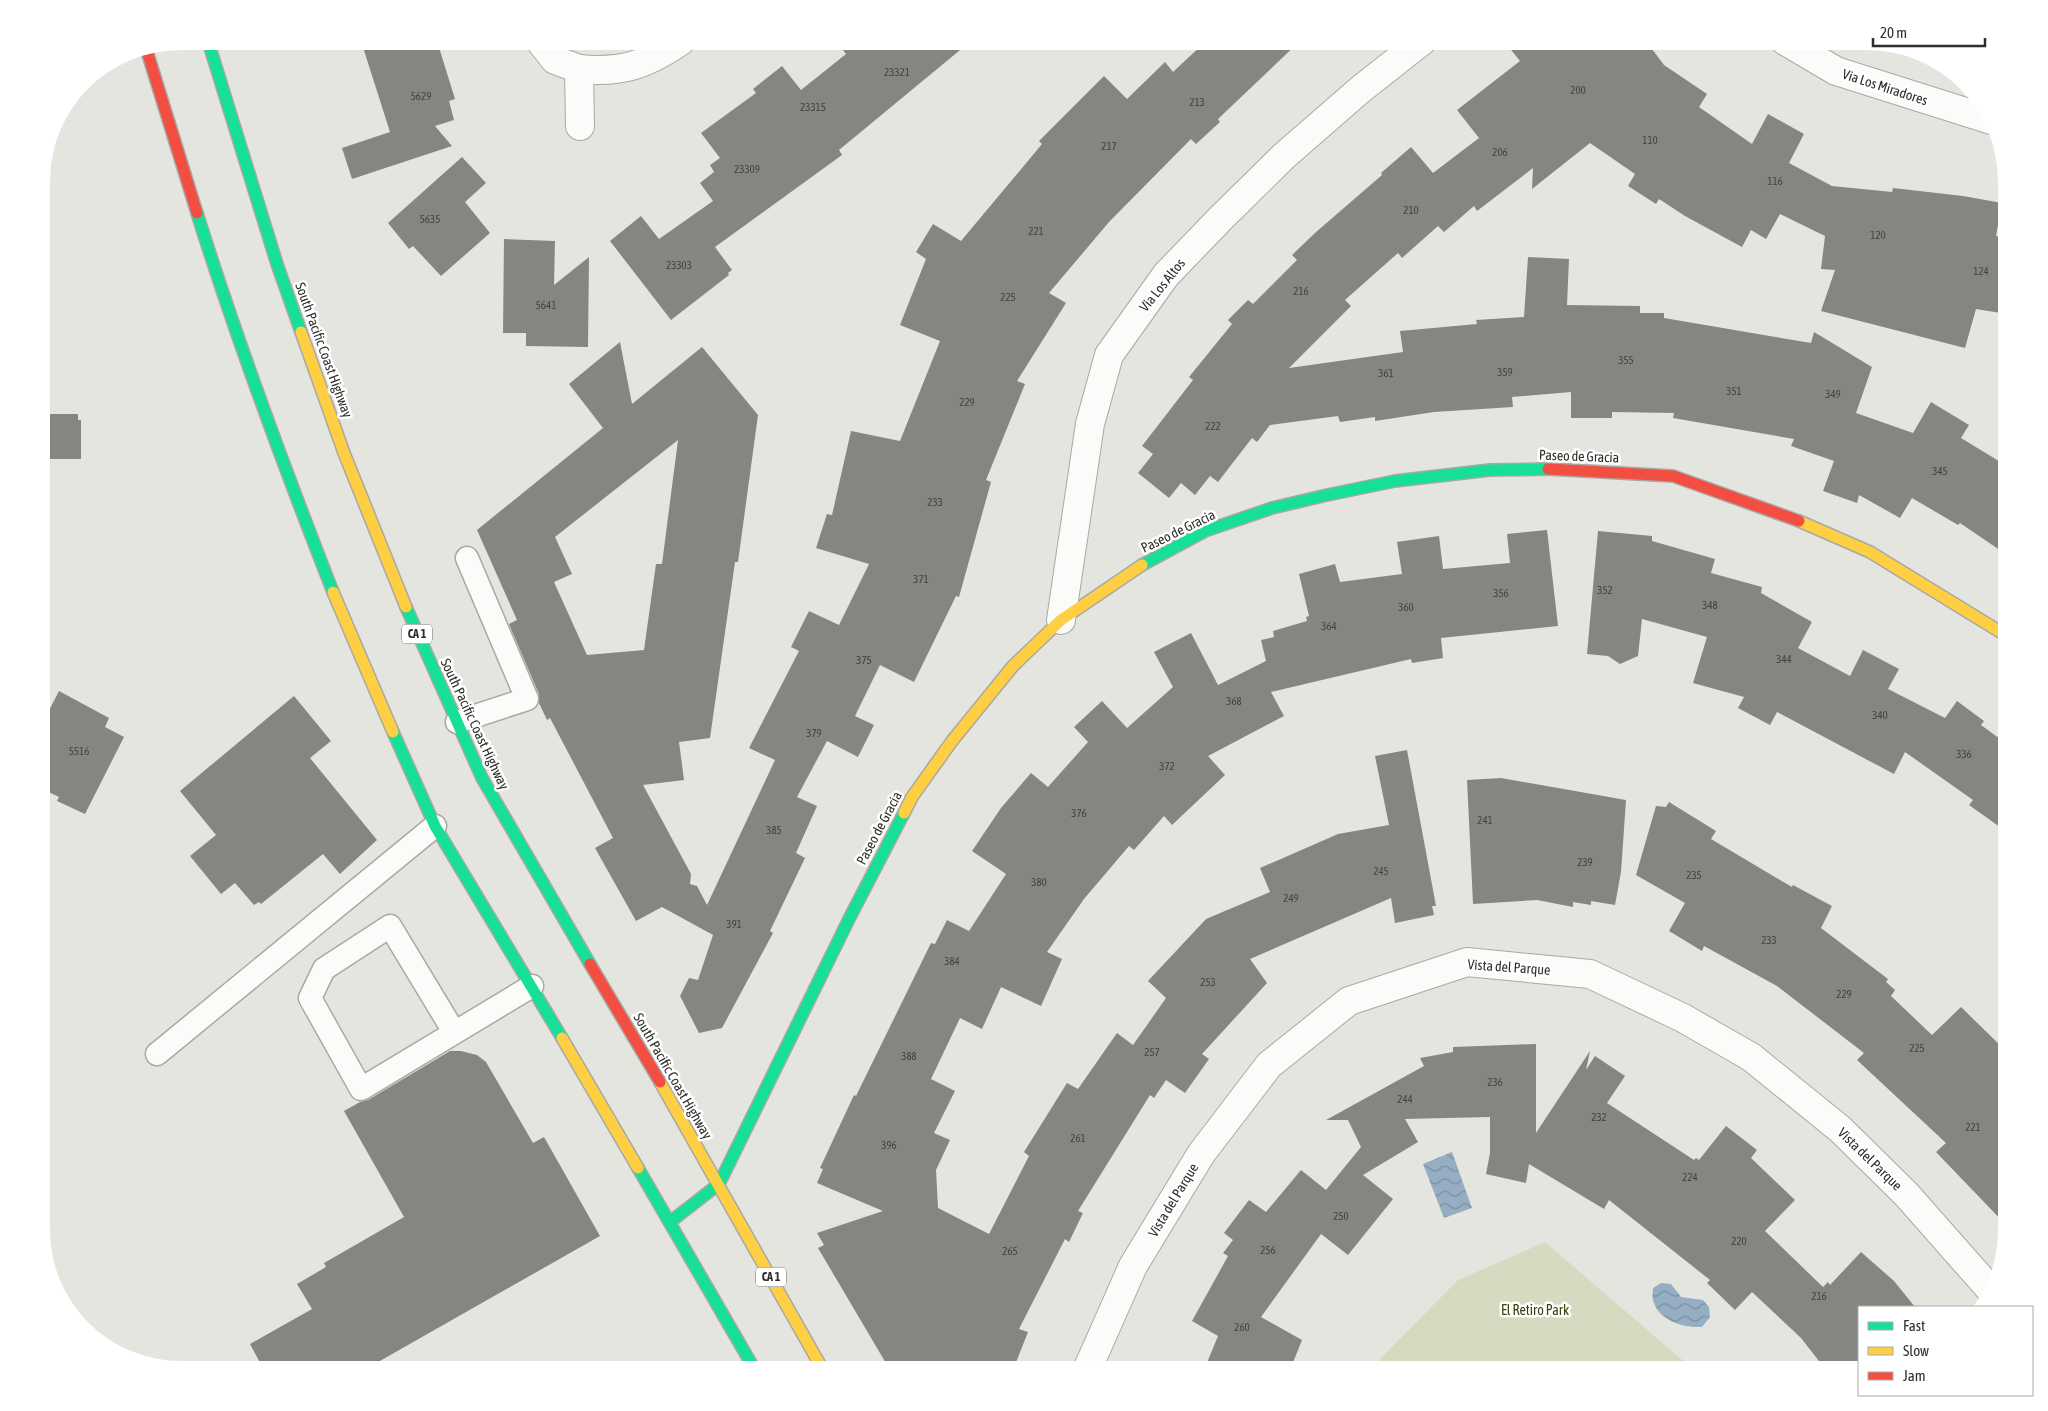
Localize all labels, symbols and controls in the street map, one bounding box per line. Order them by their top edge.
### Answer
scale bar [1873,15,1986,47]
text: 20 m [1880,24,1907,41]
house number: 23321 [884,66,910,78]
street label: Via Los Miradores [1840,66,1930,108]
house number: 200 [1570,84,1586,96]
house number: 5629 [411,90,431,102]
house number: 213 [1189,96,1205,108]
house number: 23315 [800,101,826,113]
house number: 110 [1642,134,1658,146]
house number: 217 [1101,140,1117,152]
house number: 206 [1492,146,1508,158]
house number: 23309 [734,163,760,175]
house number: 116 [1767,175,1783,187]
house number: 210 [1403,204,1419,216]
house number: 5635 [420,213,440,225]
house number: 221 [1028,225,1044,237]
house number: 120 [1870,229,1886,241]
street label: Via Los Altos [1136,255,1188,315]
house number: 23303 [666,259,692,271]
house number: 124 [1973,265,1989,277]
street label: South Pacific Coast Highway [292,280,356,420]
house number: 216 [1293,285,1309,297]
house number: 225 [1000,291,1016,303]
house number: 5641 [536,299,556,311]
house number: 355 [1618,354,1634,366]
house number: 359 [1497,366,1513,378]
house number: 361 [1378,367,1394,379]
house number: 351 [1726,385,1742,397]
house number: 349 [1825,388,1841,400]
house number: 229 [959,396,975,408]
house number: 222 [1205,420,1221,432]
street label: Paseo de Gracia [1539,447,1619,465]
house number: 345 [1932,465,1948,477]
house number: 233 [927,496,943,508]
street label: Paseo de Gracia [1138,506,1218,556]
house number: 371 [913,573,929,585]
house number: 352 [1597,584,1613,596]
house number: 356 [1493,587,1509,599]
house number: 348 [1702,599,1718,611]
house number: 360 [1398,601,1414,613]
house number: 364 [1321,620,1337,632]
road number: CA 1 [402,624,432,644]
house number: 344 [1776,653,1792,665]
house number: 375 [856,654,872,666]
street label: South Pacific Coast Highway [438,656,512,792]
house number: 368 [1226,695,1242,707]
house number: 340 [1872,709,1888,721]
house number: 379 [806,727,822,739]
house number: 5516 [69,745,89,757]
house number: 336 [1956,748,1972,760]
house number: 372 [1159,760,1175,772]
street label: Paseo de Gracia [853,789,905,867]
house number: 376 [1071,807,1087,819]
house number: 241 [1477,814,1493,826]
house number: 385 [766,824,782,836]
house number: 239 [1577,856,1593,868]
house number: 245 [1373,865,1389,877]
house number: 235 [1686,869,1702,881]
house number: 380 [1031,876,1047,888]
house number: 249 [1283,892,1299,904]
house number: 391 [726,918,742,930]
house number: 233 [1761,934,1777,946]
house number: 384 [944,955,960,967]
street label: Vista del Parque [1467,956,1551,978]
house number: 253 [1200,976,1216,988]
house number: 229 [1836,988,1852,1000]
street label: South Pacific Coast Highway [630,1010,716,1142]
house number: 225 [1909,1042,1925,1054]
house number: 257 [1144,1046,1160,1058]
house number: 388 [901,1050,917,1062]
house number: 236 [1487,1076,1503,1088]
house number: 244 [1397,1093,1413,1105]
house number: 232 [1591,1111,1607,1123]
house number: 221 [1965,1121,1981,1133]
street label: Vista del Parque [1835,1124,1905,1194]
house number: 261 [1070,1132,1086,1144]
house number: 396 [881,1139,897,1151]
street label: Vista del Parque [1145,1160,1201,1240]
house number: 224 [1682,1171,1698,1183]
house number: 250 [1333,1210,1349,1222]
house number: 220 [1731,1235,1747,1247]
house number: 256 [1260,1244,1276,1256]
house number: 265 [1002,1245,1018,1257]
road number: CA 1 [756,1268,786,1286]
house number: 216 [1811,1290,1827,1302]
park label: El Retiro Park [1501,1302,1569,1318]
legend [1858,1306,2033,1396]
text: Fast [1903,1317,1925,1334]
house number: 260 [1234,1321,1250,1333]
text: Slow [1903,1342,1929,1359]
text: Jam [1903,1367,1926,1384]

